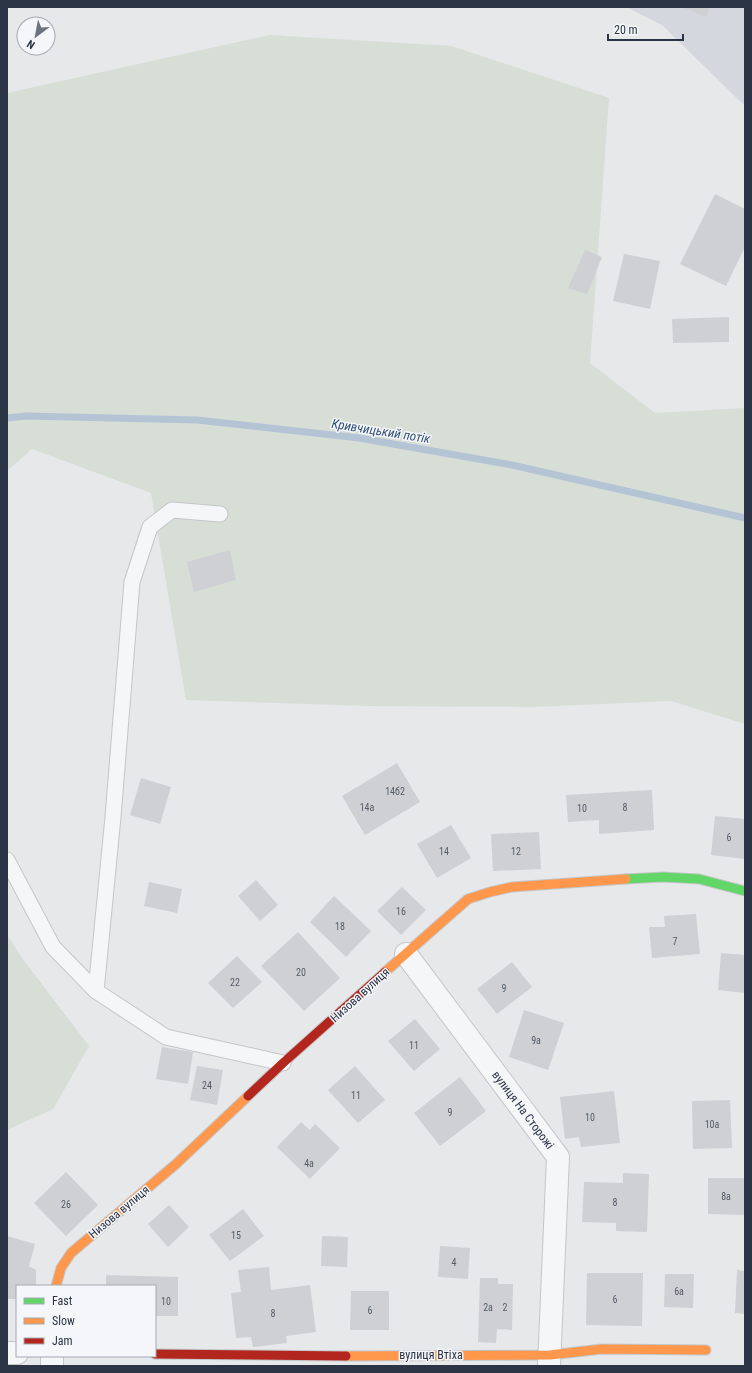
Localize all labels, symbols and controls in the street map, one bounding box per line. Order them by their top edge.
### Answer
north arrow [16,16,56,56]
scale bar [608,16,683,42]
text: 20 m [614,23,638,37]
text: N [24,37,37,51]
water label: Кривчицький потік [331,416,432,446]
house number: 14б2 [385,786,405,797]
house number: 14а [360,802,375,813]
house number: 8 [623,802,628,813]
house number: 10 [577,803,587,814]
house number: 6 [727,832,732,843]
house number: 14 [439,846,449,857]
house number: 12 [511,846,521,857]
house number: 16 [396,906,406,917]
house number: 18 [335,921,345,932]
house number: 7 [673,936,678,947]
street label: Низова вулиця [328,965,392,1025]
house number: 20 [296,967,306,978]
house number: 22 [230,977,240,988]
house number: 9 [502,983,507,994]
house number: 9а [531,1035,541,1046]
house number: 11 [409,1040,419,1051]
street label: вулиця На Сторожі [489,1068,557,1152]
house number: 24 [202,1080,212,1091]
house number: 11 [351,1090,361,1101]
house number: 9 [448,1107,453,1118]
house number: 10 [585,1112,595,1123]
house number: 10а [705,1119,720,1130]
house number: 4а [304,1158,314,1169]
street label: Низова вулиця [86,1183,152,1241]
house number: 8а [721,1191,731,1202]
house number: 8 [613,1197,618,1208]
house number: 26 [61,1199,71,1210]
house number: 15 [231,1230,241,1241]
house number: 4 [452,1257,457,1268]
legend [16,1285,156,1357]
house number: 6а [674,1286,684,1297]
text: Fast [52,1294,73,1308]
house number: 6 [613,1294,618,1305]
house number: 10 [161,1296,171,1307]
house number: 2а [483,1302,493,1313]
house number: 2 [503,1302,508,1313]
house number: 6 [368,1305,373,1316]
house number: 8 [271,1308,276,1319]
text: Slow [52,1314,75,1328]
text: Jam [52,1334,73,1348]
street label: вулиця Втіха [399,1348,463,1362]

